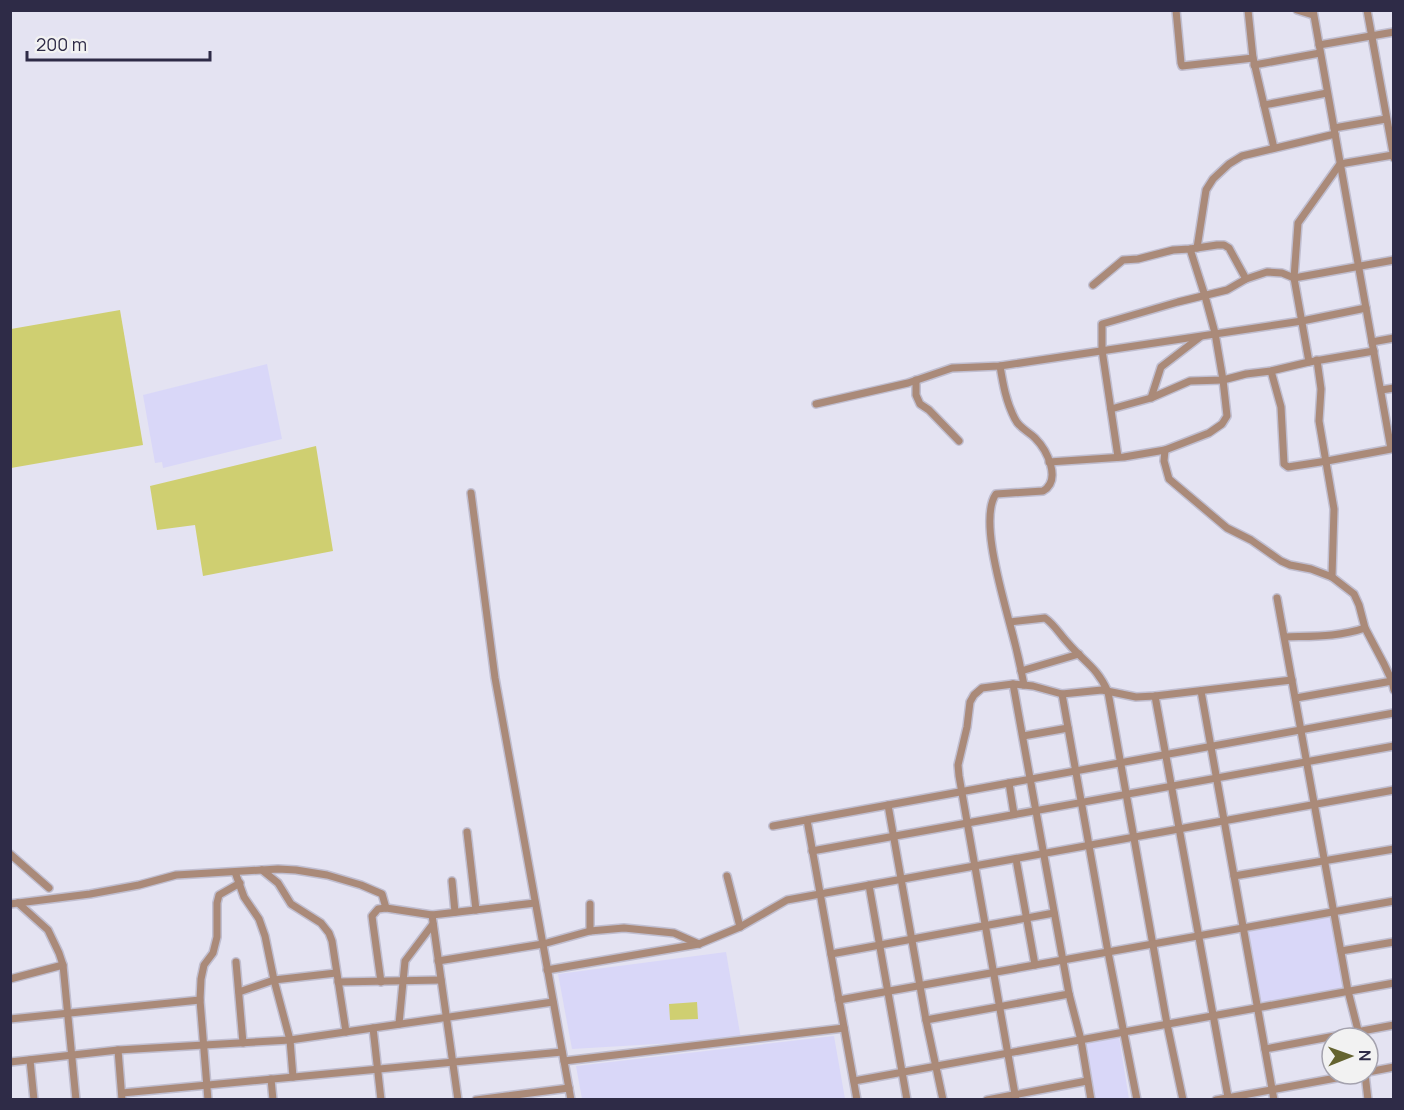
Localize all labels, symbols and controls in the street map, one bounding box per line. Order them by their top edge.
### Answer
scale bar [27,24,210,62]
text: 200 m [36,32,87,56]
north arrow [1320,1026,1380,1086]
text: N [1354,1050,1376,1062]

